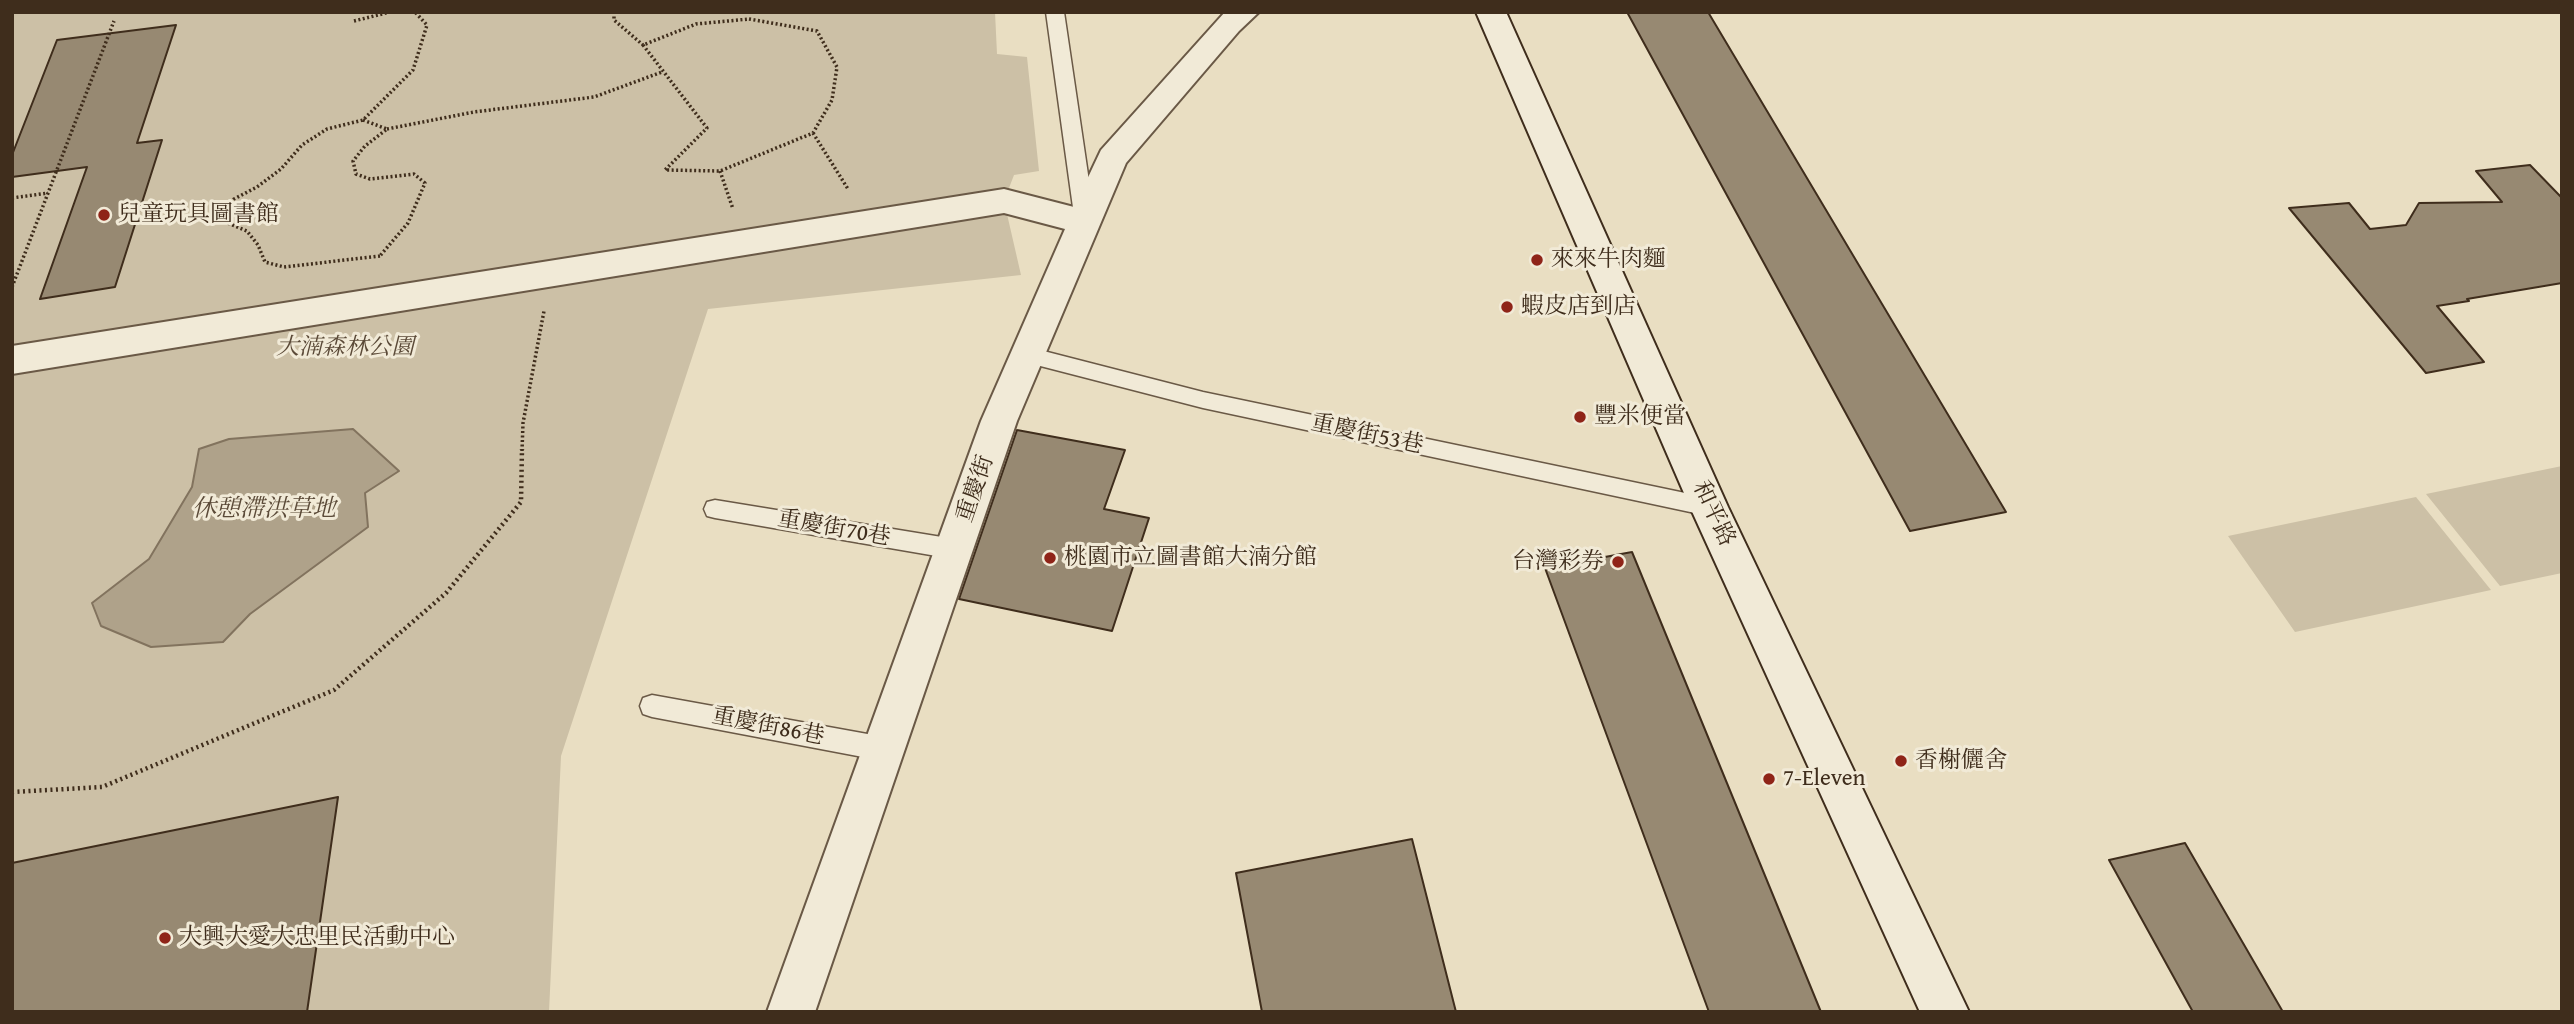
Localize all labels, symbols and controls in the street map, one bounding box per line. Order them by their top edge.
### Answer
place label: 兒童玩具圖書館 [118,201,279,229]
marker: 兒童玩具圖書館 [96,207,112,223]
place label: 來來牛肉麵 [1551,246,1666,274]
marker: 來來牛肉麵 [1529,252,1545,268]
place label: 蝦皮店到店 [1521,293,1636,321]
marker: 蝦皮店到店 [1499,299,1515,315]
park label: 大湳森林公園 [276,334,414,362]
place label: 豐米便當 [1594,403,1686,431]
marker: 豐米便當 [1572,409,1588,425]
street label: 重慶街53巷 [1308,410,1426,460]
street label: 重慶街 [952,452,1000,526]
street label: 和平路 [1686,477,1740,551]
water label: 休憩滯洪草地 [192,496,336,524]
street label: 重慶街70巷 [775,505,893,553]
place label: 桃園市立圖書館大湳分館 [1064,544,1317,572]
place label: 台灣彩券 [1512,548,1604,576]
marker: 桃園市立圖書館大湳分館 [1042,550,1058,566]
marker: 台灣彩券 [1610,554,1626,570]
street label: 重慶街86巷 [709,703,827,751]
place label: 香榭儷舍 [1915,747,2007,775]
marker: 香榭儷舍 [1893,753,1909,769]
place label: 7-Eleven [1783,765,1865,793]
marker: 7-Eleven [1761,771,1777,787]
place label: 大興大愛大忠里民活動中心 [179,924,455,952]
marker: 大興大愛大忠里民活動中心 [157,930,173,946]

